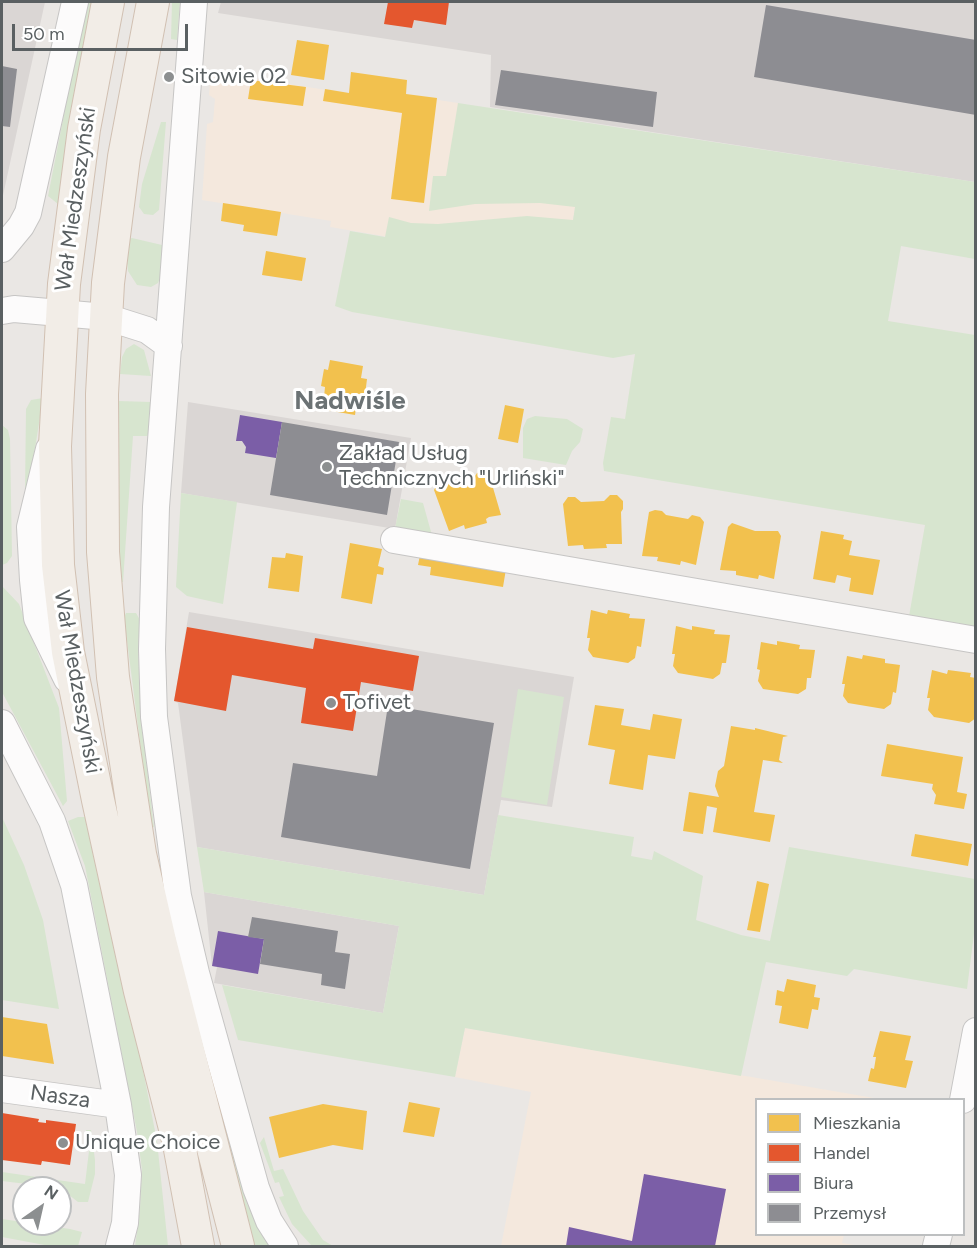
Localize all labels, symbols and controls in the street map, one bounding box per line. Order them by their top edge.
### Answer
scale bar [15,12,190,50]
text: 50 m [23,23,65,45]
place label: Sitowie 02 [181,64,287,90]
marker: Sitowie 02 [162,70,176,84]
street label: Wał Miedzeszyński [50,105,102,293]
district label: Nadwiśle [294,385,406,417]
place label: Zakład Usług Technicznych "Urliński" [339,441,564,493]
marker: Zakład Usług Technicznych "Urliński" [320,460,334,474]
street label: Wał Miedzeszyński [48,588,106,776]
place label: Tofivet [343,690,411,716]
marker: Tofivet [324,696,338,710]
street label: Nasza [28,1080,92,1114]
legend [755,1098,965,1236]
text: Mieszkania [813,1112,901,1134]
place label: Unique Choice [75,1130,220,1156]
marker: Unique Choice [56,1136,70,1150]
text: Handel [813,1142,870,1164]
text: Biura [813,1172,853,1194]
north arrow [12,1176,72,1236]
text: N [41,1181,62,1204]
text: Przemysł [813,1202,886,1224]

